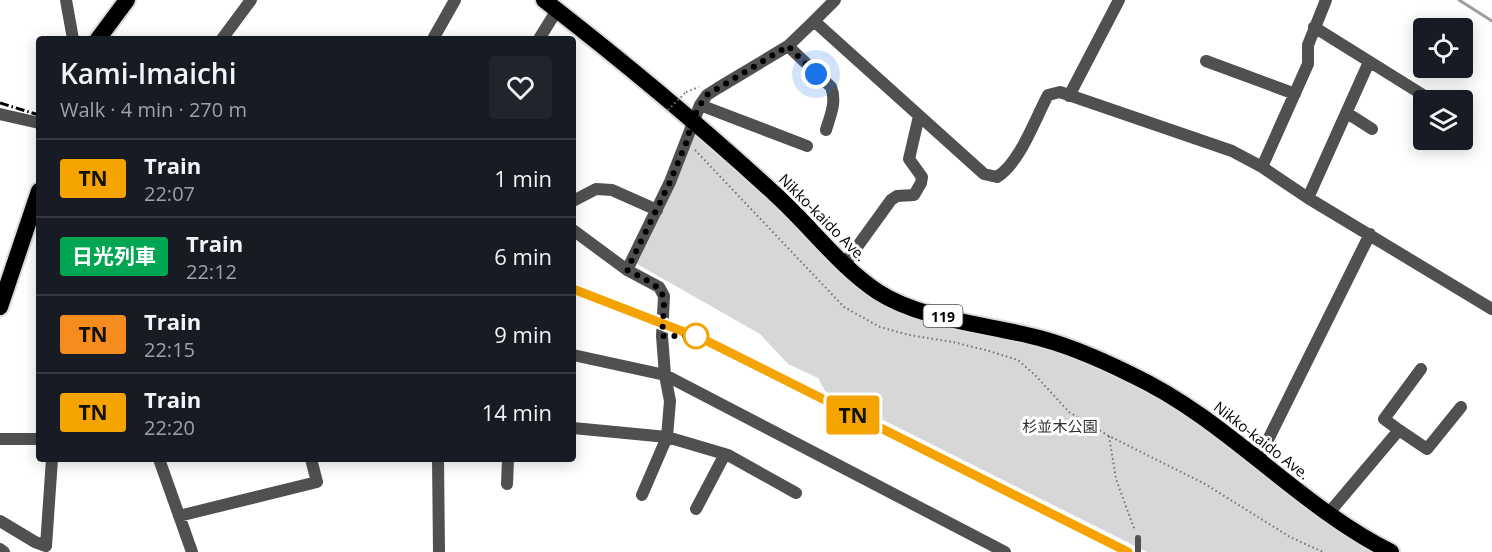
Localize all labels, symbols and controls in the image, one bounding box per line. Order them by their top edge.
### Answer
map controls [1413,18,1473,150]
button: locate [1413,18,1473,78]
text: Kami-Imaichi [60,54,236,92]
button: heart [489,56,552,119]
your location [801,59,831,89]
button: layers [1413,90,1473,150]
text: Walk · 4 min · 270 m [60,96,247,123]
text: Train [144,150,201,180]
text: 1 min [494,163,552,193]
text: TN [78,164,108,192]
street label: Nikko-kaido Ave. [775,169,871,265]
text: 22:07 [144,180,195,207]
text: Train [186,228,243,258]
text: 6 min [494,241,552,271]
text: 日光列車 [72,242,156,270]
text: 22:12 [186,258,237,285]
road number: 119 [924,305,962,327]
text: Train [144,306,201,336]
text: 9 min [494,319,552,349]
text: TN [78,320,108,348]
unlabelled marker [683,323,709,349]
text: 22:15 [144,336,195,363]
text: Train [144,384,201,414]
line badge: TN [826,396,880,434]
street label: Nikko-kaido Ave. [1210,396,1314,484]
text: 14 min [482,397,552,427]
text: TN [78,398,108,426]
text: TN [838,401,868,429]
text: 22:20 [144,414,195,441]
park label: 杉並木公園 [1022,416,1098,436]

